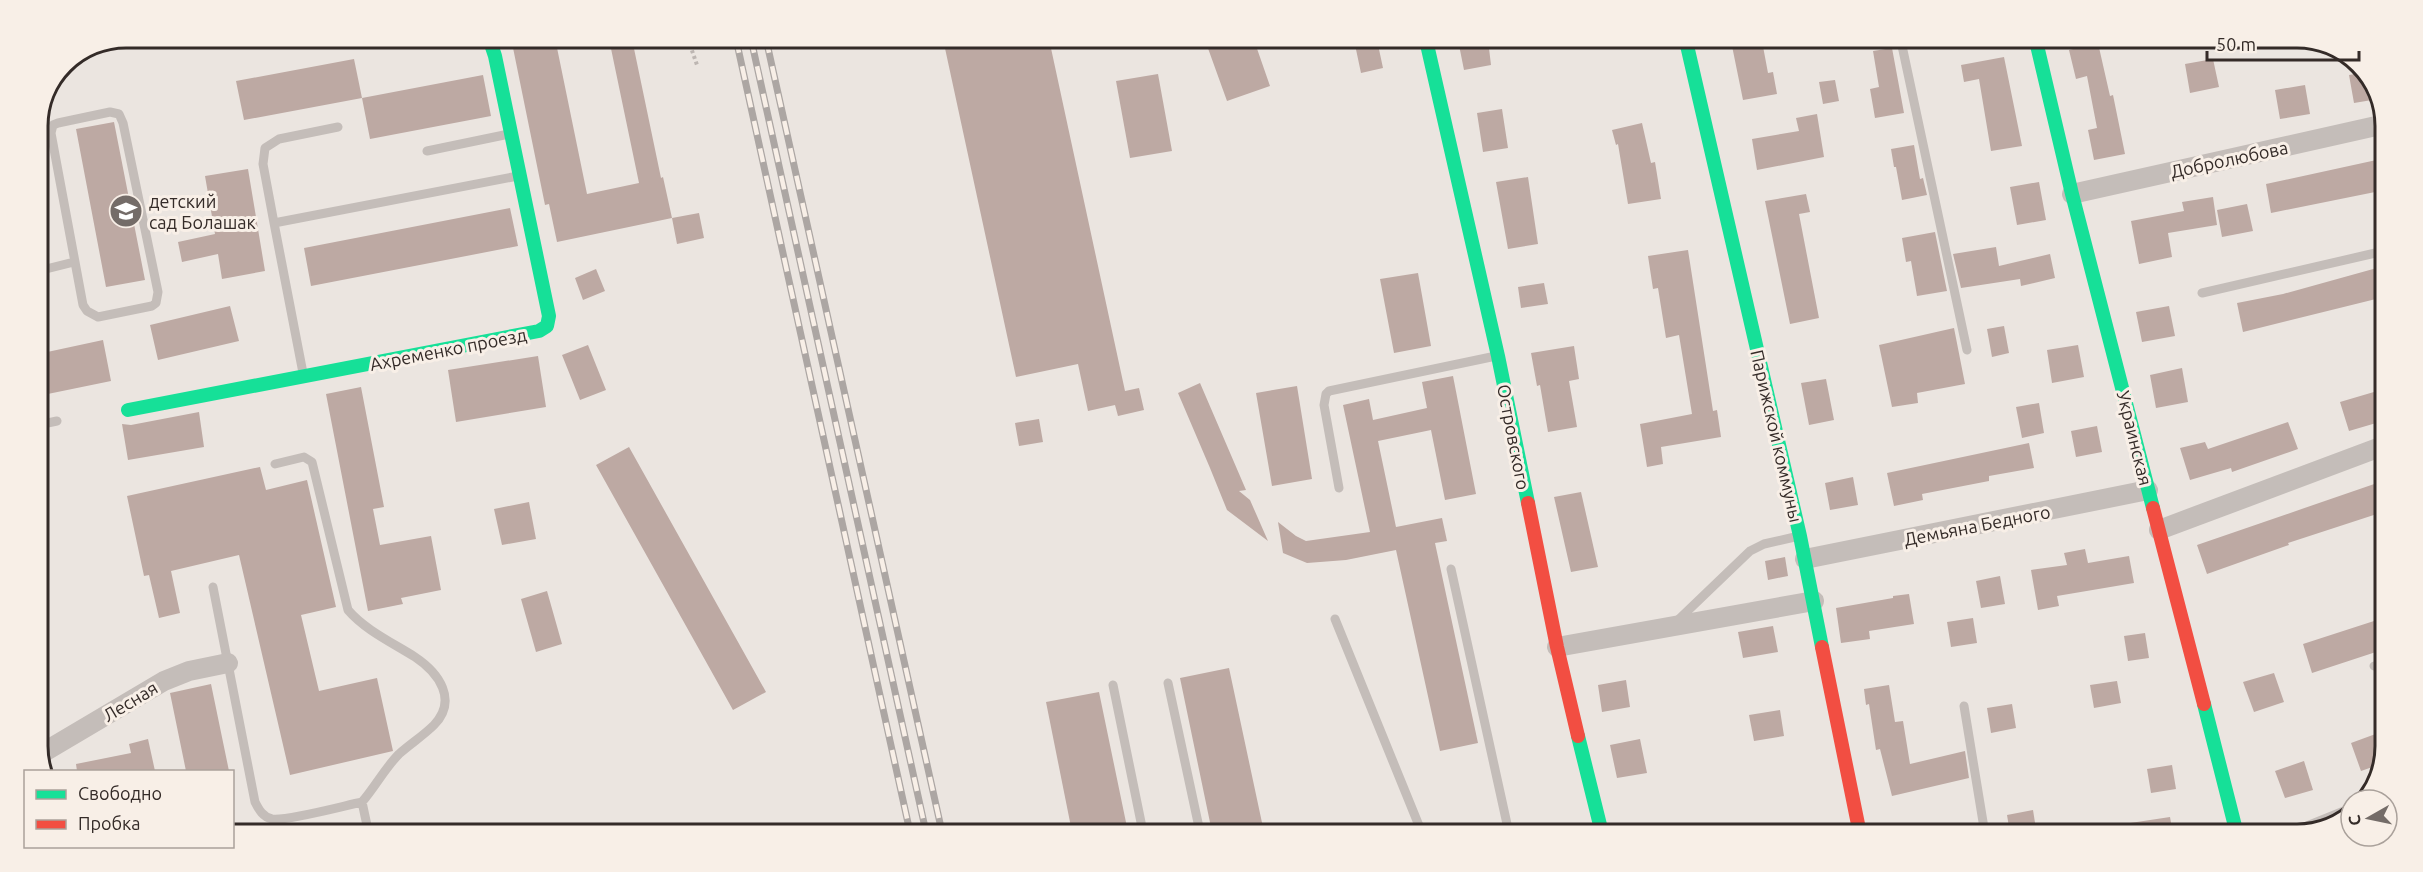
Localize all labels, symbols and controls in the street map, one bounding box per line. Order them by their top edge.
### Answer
scale bar [2207,24,2358,62]
text: 50 m [2216,34,2256,54]
street label: Добролюбова [2168,137,2290,181]
place label: детский сад Болашак [149,191,256,232]
school or university icon: детский сад Болашак [108,193,144,229]
street label: Ахременко проезд [368,324,529,374]
street label: Парижской коммуны [1747,348,1807,524]
street label: Островского [1494,382,1534,492]
street label: Украинская [2114,389,2156,487]
street label: Демьяна Бедного [1902,501,2052,549]
street label: Лесная [99,677,161,725]
legend [24,770,234,848]
text: Свободно [78,783,162,803]
north arrow [2339,788,2399,848]
text: Пробка [78,813,141,833]
text: С [2344,814,2364,827]

